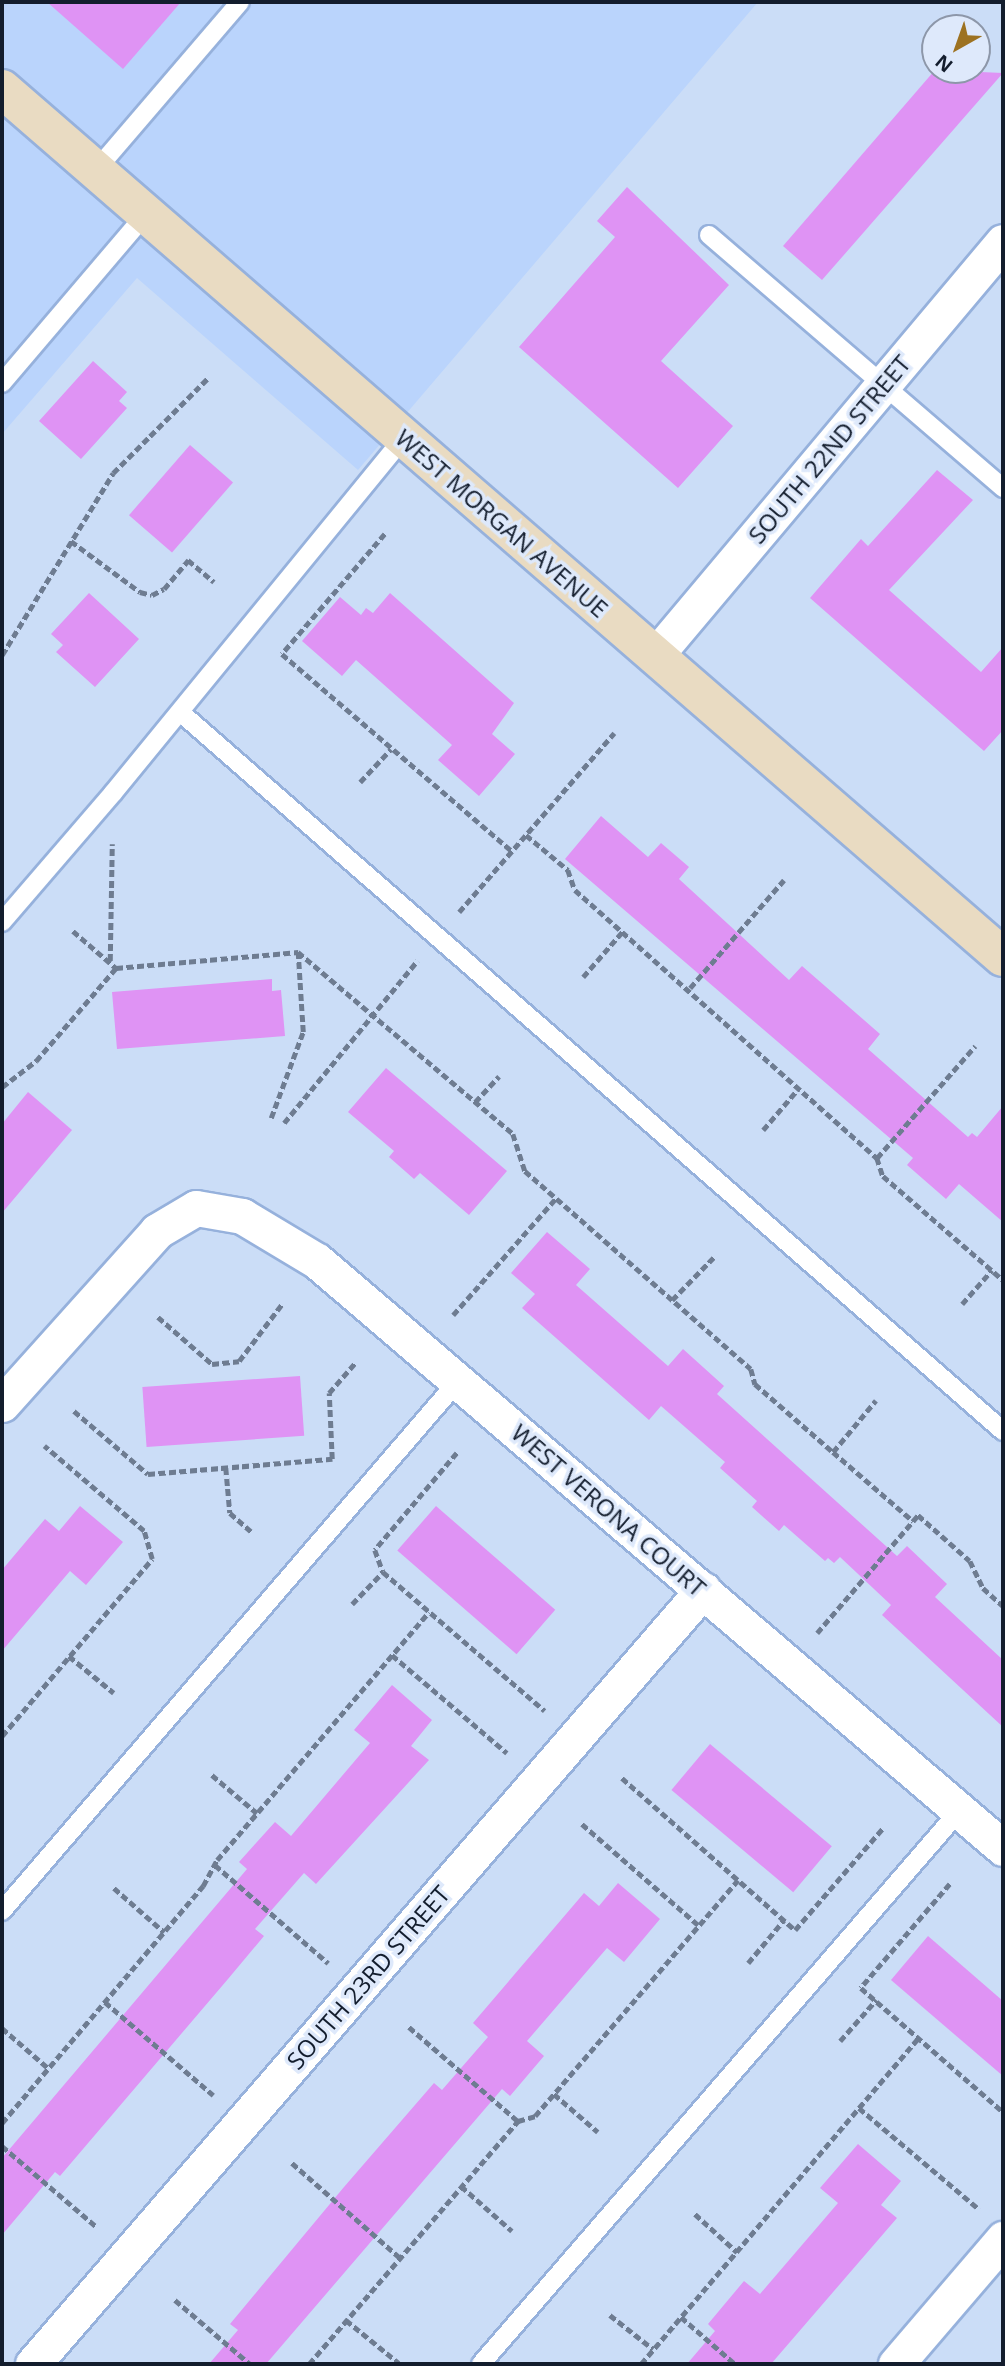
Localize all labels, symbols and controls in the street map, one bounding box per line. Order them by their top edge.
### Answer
north arrow [921,14,991,84]
text: N [930,49,958,78]
street label: SOUTH 22ND STREET [742,349,916,549]
street label: WEST MORGAN AVENUE [390,423,614,623]
street label: WEST VERONA COURT [506,1418,712,1602]
street label: SOUTH 23RD STREET [281,1879,455,2075]

